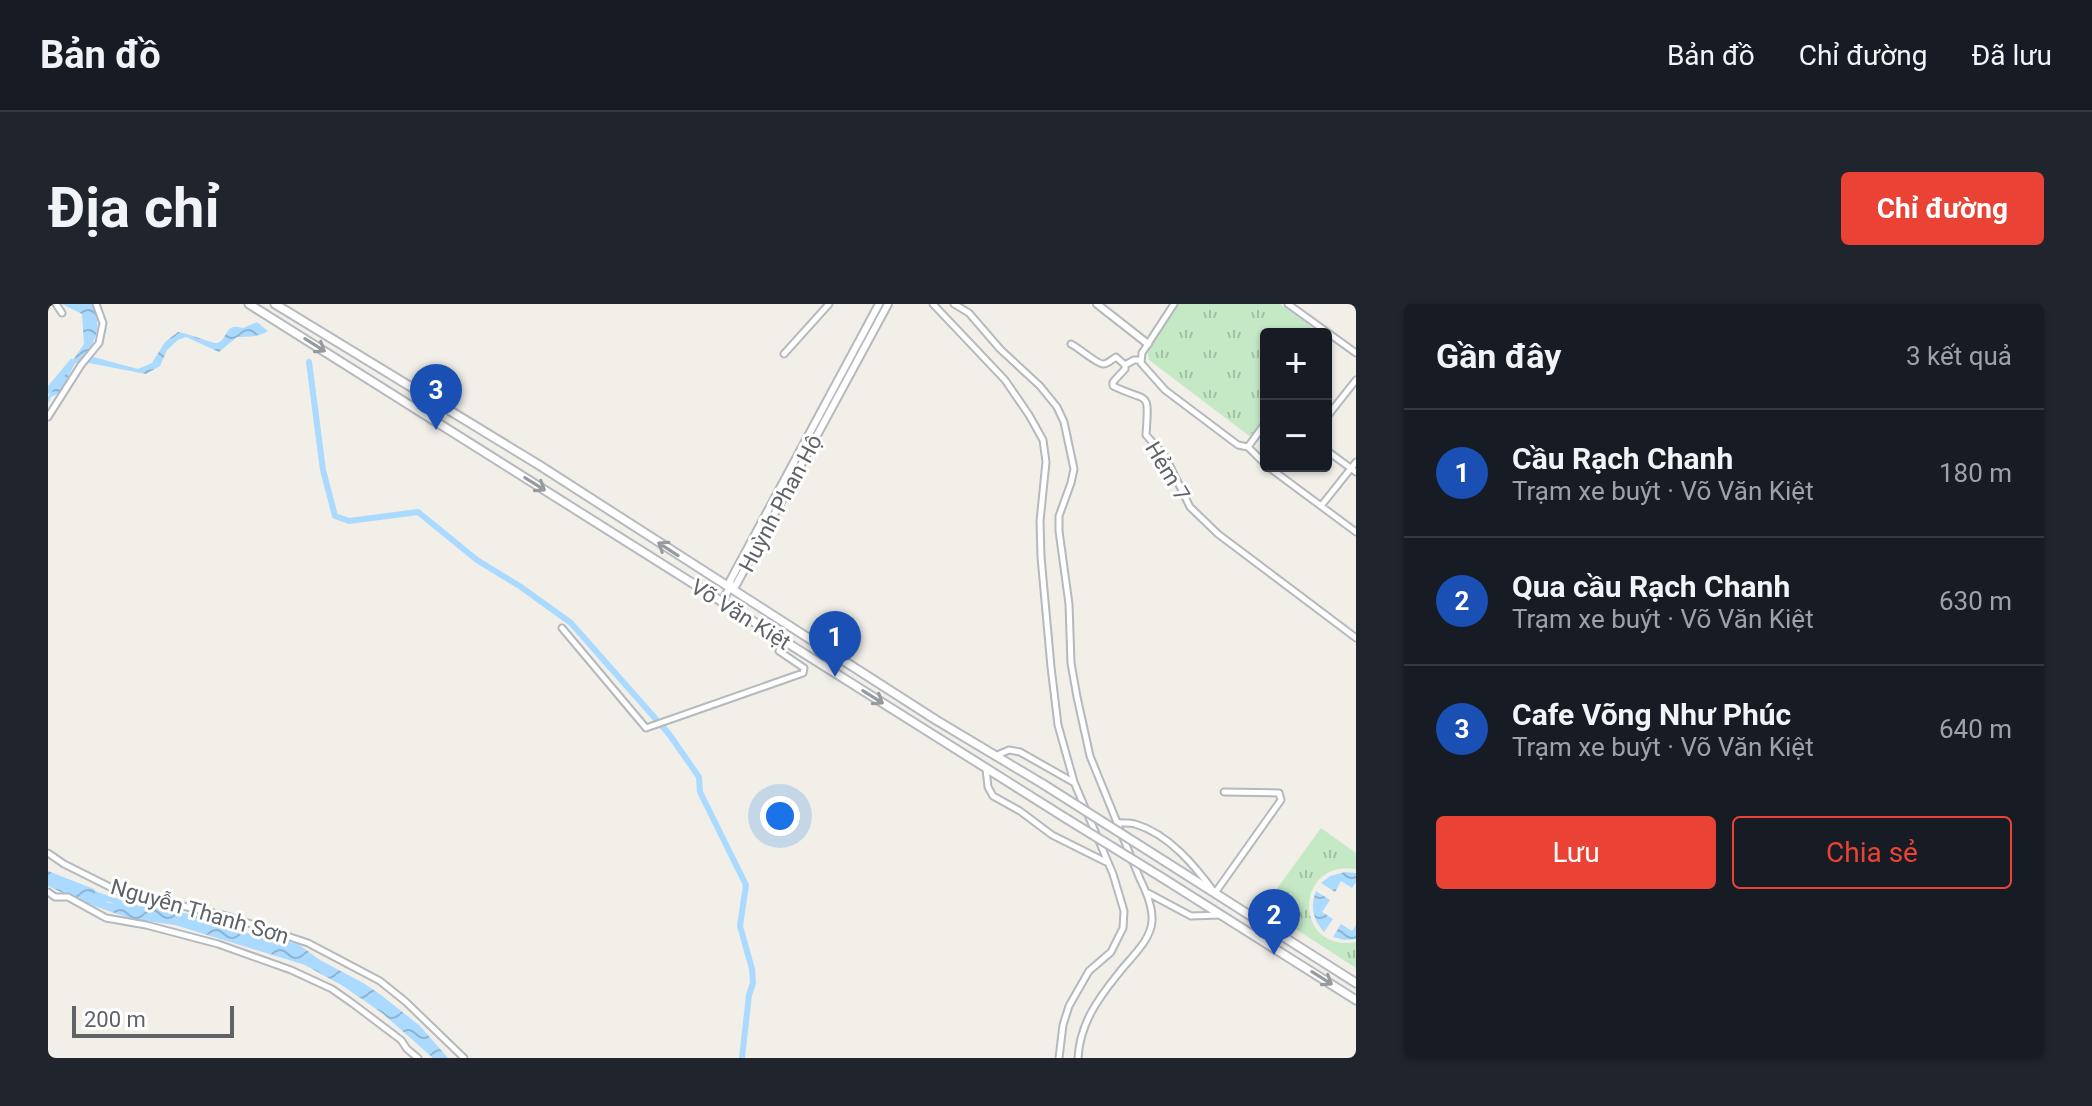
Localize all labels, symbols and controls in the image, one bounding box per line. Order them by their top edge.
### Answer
text: Bản đồ [40,33,161,77]
text: Bản đồ [1667,39,1755,72]
text: Chỉ đường [1799,39,1927,72]
text: Đã lưu [1971,39,2052,72]
button: Chỉ đường [1841,172,2044,245]
text: Địa chỉ [48,175,220,241]
map controls [1260,328,1332,472]
button: + [1260,328,1332,400]
text: Gần đây [1436,336,1561,376]
one-way arrow [303,338,326,354]
text: 3 kết quả [1906,341,2012,371]
pin: 3 [410,364,462,430]
button: − [1260,400,1332,472]
street label: Huỳnh Phan Hộ [734,430,827,576]
street label: Hẻm 7 [1140,437,1195,505]
text: Cầu Rạch Chanh [1512,441,1733,476]
text: 1 [1455,458,1469,488]
text: 180 m [1939,458,2012,488]
one-way arrow [523,476,546,492]
text: Trạm xe buýt · Võ Văn Kiệt [1512,476,1814,506]
one-way arrow [658,540,680,557]
text: Qua cầu Rạch Chanh [1512,569,1790,604]
street label: Võ Văn Kiệt [686,574,795,655]
text: 2 [1455,586,1469,616]
text: 630 m [1939,586,2012,616]
text: Trạm xe buýt · Võ Văn Kiệt [1512,604,1814,634]
pin: 1 [809,611,861,677]
one-way arrow [862,689,884,706]
text: Cafe Võng Như Phúc [1512,697,1791,732]
text: 3 [1455,714,1469,744]
text: 640 m [1939,714,2012,744]
text: Trạm xe buýt · Võ Văn Kiệt [1512,732,1814,762]
your location [760,796,800,836]
button: Lưu [1436,816,1716,889]
button: Chia sẻ [1732,816,2012,889]
street label: Nguyễn Thanh Sơn [108,874,292,949]
pin: 2 [1248,889,1300,955]
one-way arrow [1310,971,1333,987]
scale bar [72,1002,234,1038]
text: 200 m [84,1007,146,1032]

